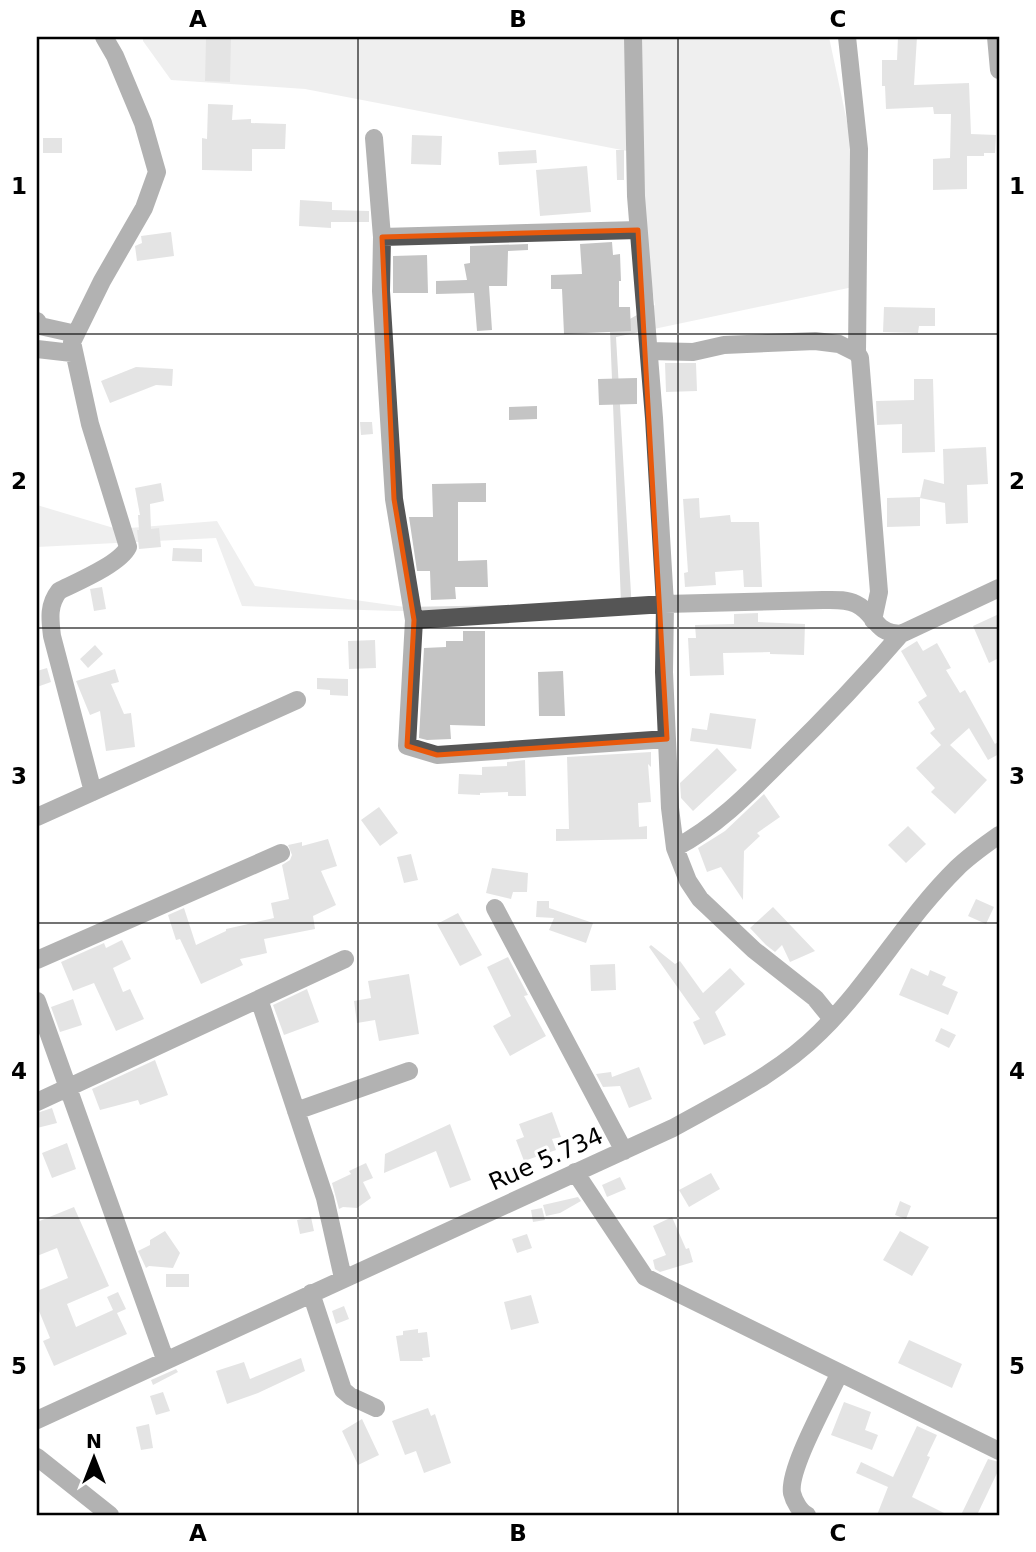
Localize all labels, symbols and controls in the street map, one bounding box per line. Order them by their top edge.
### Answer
text: A [189,6,207,32]
text: B [509,6,527,32]
text: C [830,6,846,32]
text: 1 [11,173,27,199]
text: 1 [1009,173,1025,199]
text: 2 [11,468,27,494]
text: 2 [1009,468,1025,494]
text: 3 [11,763,27,789]
text: 3 [1009,763,1025,789]
text: 4 [11,1058,27,1084]
text: 4 [1009,1058,1025,1084]
street label: Rue 5.734 [485,1121,607,1197]
text: 5 [11,1353,27,1379]
text: 5 [1009,1353,1025,1379]
north arrow [60,1422,130,1492]
text: N [86,1430,102,1452]
text: A [189,1520,207,1546]
text: B [509,1520,527,1546]
text: C [830,1520,846,1546]

